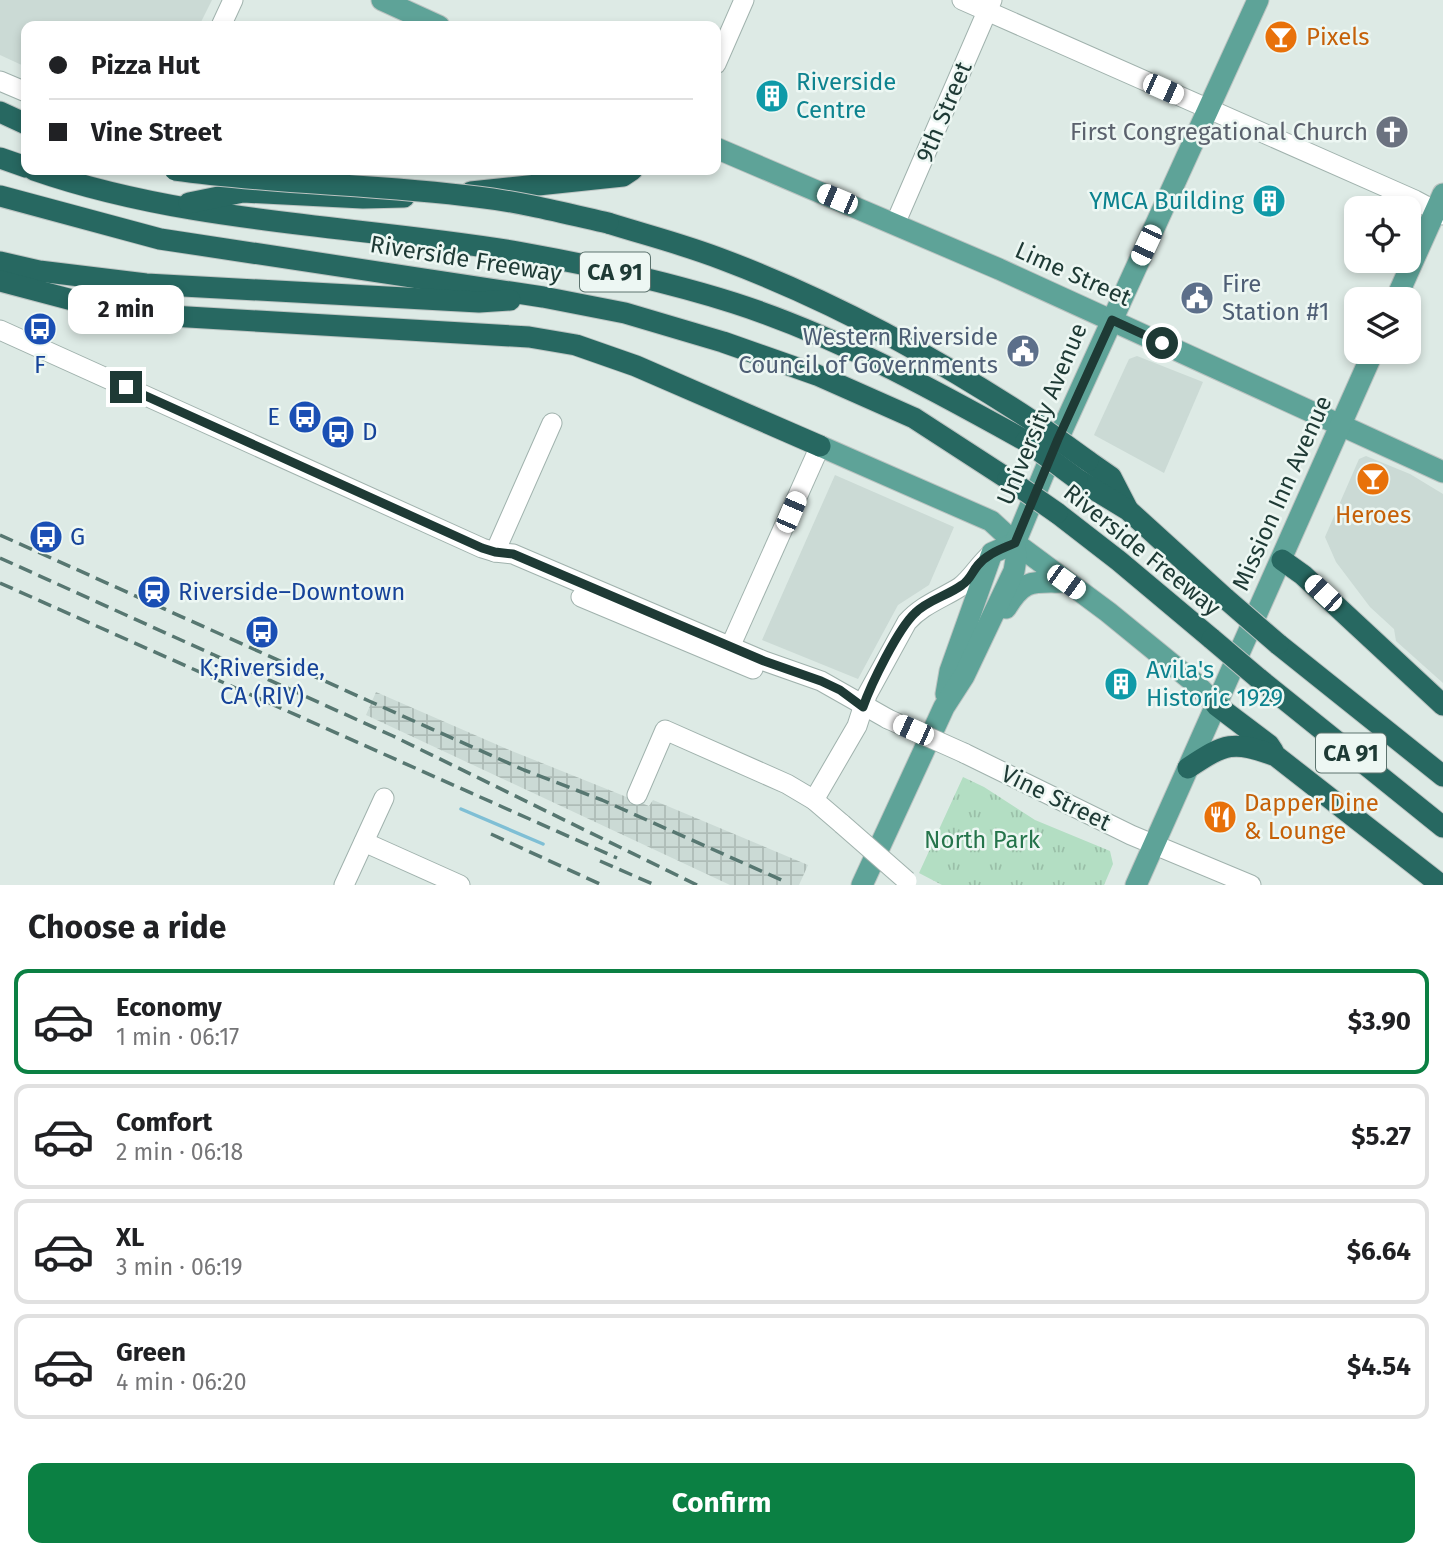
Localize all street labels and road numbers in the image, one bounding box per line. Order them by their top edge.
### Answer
street label: 9th Street [910,57,978,167]
street label: Riverside Freeway [368,230,564,288]
street label: Lime Street [1011,236,1136,312]
road number: CA 91 [580,252,650,292]
street label: University Avenue [991,319,1093,509]
street label: Mission Inn Avenue [1226,391,1338,595]
street label: Riverside Freeway [1058,478,1226,622]
road number: CA 91 [1316,734,1386,772]
street label: Vine Street [997,759,1116,837]

